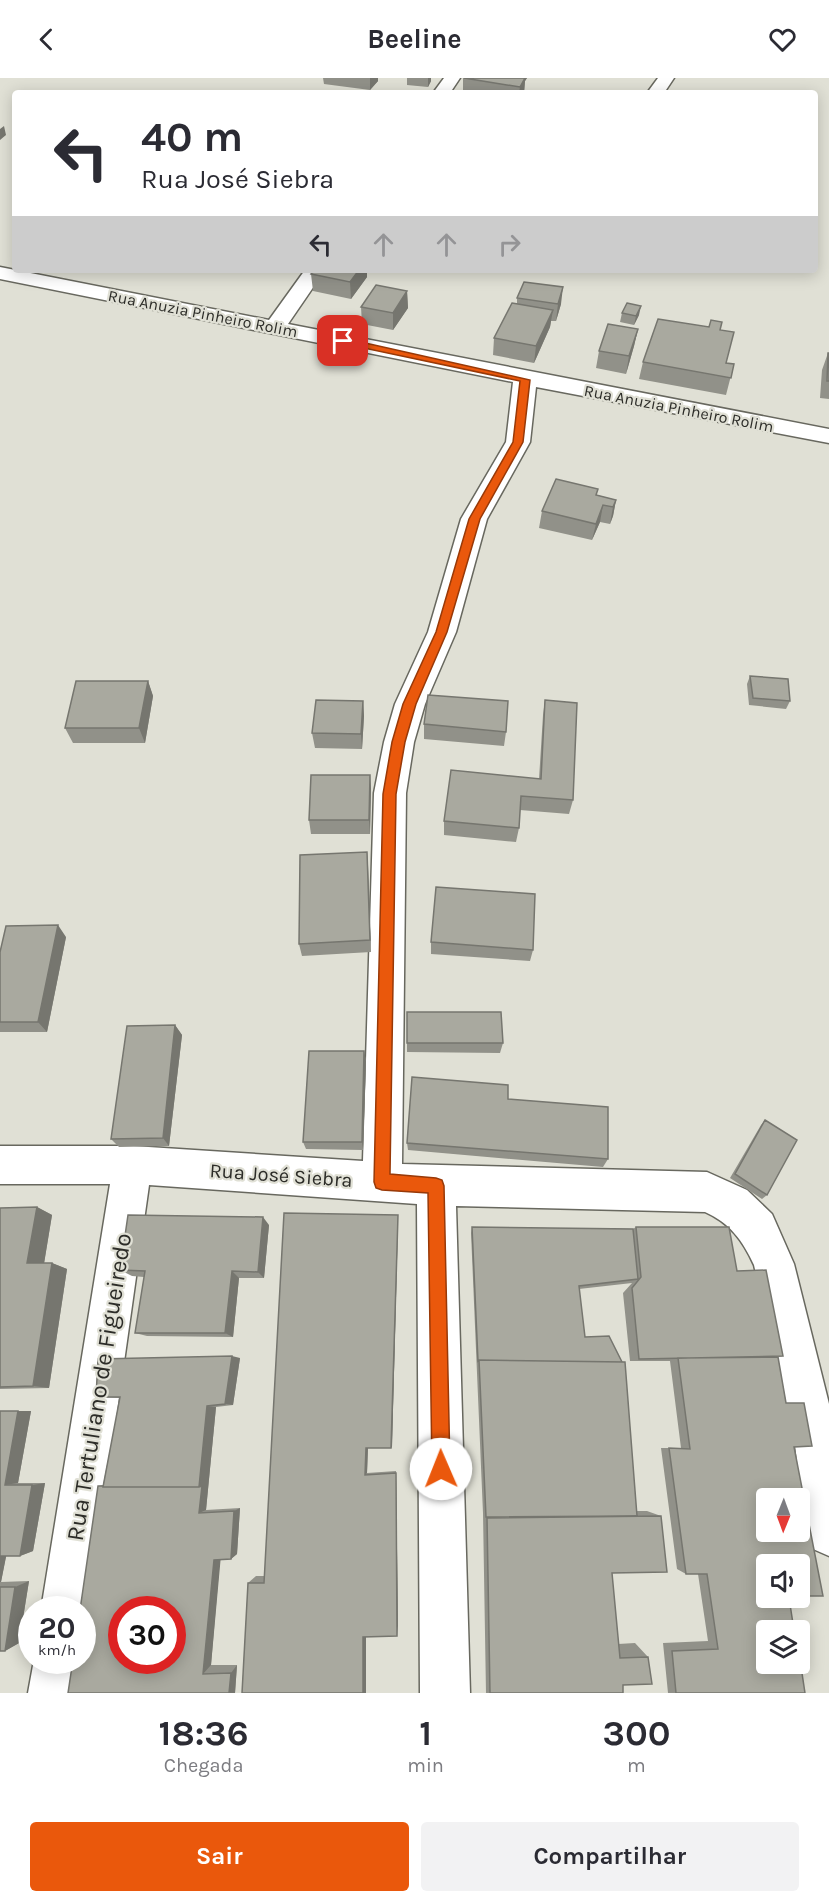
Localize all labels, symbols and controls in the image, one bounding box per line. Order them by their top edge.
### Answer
icon: back [30,23,63,56]
text: Beeline [367,23,462,55]
icon: heart [766,23,799,56]
text: 40 m [141,112,243,162]
icon: left [42,114,120,192]
text: Rua José Siebra [141,163,334,195]
icon: left [304,228,337,261]
icon: ahead [367,228,400,261]
icon: ahead [430,228,463,261]
icon: right [493,228,526,261]
street label: Rua Anuzia Pinheiro Rolim [107,286,299,341]
pin [317,315,368,366]
icon: arrive [326,324,359,357]
street label: Rua Anuzia Pinheiro Rolim [583,381,775,436]
street label: Rua José Siebra [209,1159,353,1192]
street label: Rua Tertuliano de Figueiredo [61,1231,137,1543]
position arrow [409,1437,473,1501]
north arrow [756,1488,810,1542]
map controls [756,1488,810,1674]
button: sound [756,1554,810,1608]
speed limit sign: 30 [108,1596,186,1674]
text: 20 [38,1610,76,1646]
button: layers [756,1620,810,1674]
text: km/h [38,1641,76,1659]
text: 18:36 [159,1712,249,1754]
text: 1 [419,1712,432,1754]
text: 300 [603,1712,670,1754]
text: Chegada [164,1754,243,1777]
text: min [407,1754,444,1777]
text: m [627,1754,646,1777]
button: Sair [30,1822,409,1891]
button: Compartilhar [421,1822,799,1891]

